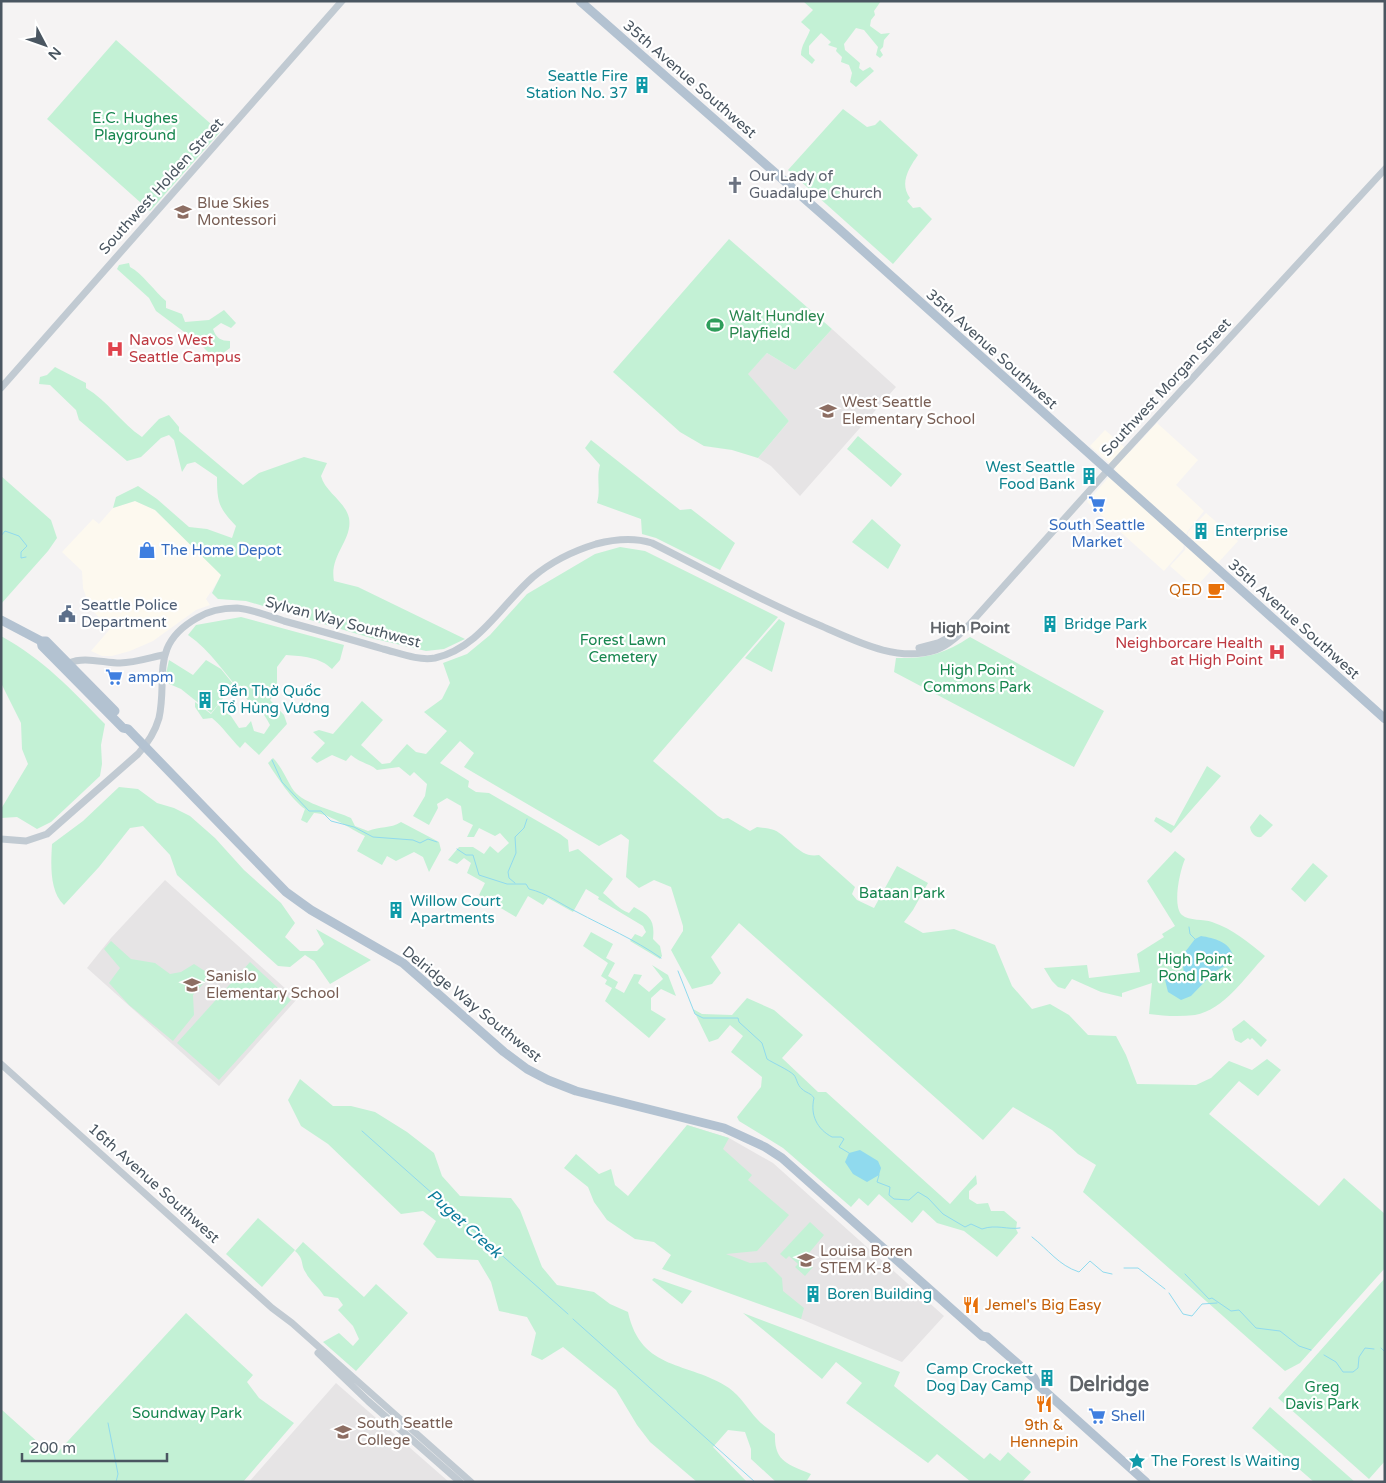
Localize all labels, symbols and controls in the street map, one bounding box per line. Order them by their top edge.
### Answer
street label: 35th Avenue Southwest [620,16,760,142]
north arrow [20,20,70,70]
text: N [44,43,65,63]
place label: Seattle Fire Station No. 37 [526,67,628,102]
building icon: Seattle Fire Station No. 37 [632,75,652,95]
park label: E.C. Hughes Playground [92,109,178,144]
street label: Southwest Holden Street [95,114,227,258]
place label: Our Lady of Guadalupe Church [749,167,882,202]
church icon: Our Lady of Guadalupe Church [725,175,745,195]
place label: Blue Skies Montessori [197,194,276,229]
school or university icon: Blue Skies Montessori [173,202,193,222]
street label: 35th Avenue Southwest [923,285,1062,413]
place label: Walt Hundley Playfield [729,307,824,342]
street label: Southwest Morgan Street [1097,314,1235,460]
sports icon: Walt Hundley Playfield [705,315,725,335]
place label: Navos West Seattle Campus [129,331,241,366]
hospital icon: Navos West Seattle Campus [105,339,125,359]
place label: West Seattle Elementary School [842,393,975,428]
school or university icon: West Seattle Elementary School [818,401,838,421]
place label: West Seattle Food Bank [986,458,1075,493]
building icon: West Seattle Food Bank [1079,466,1099,486]
supermarket icon: South Seattle Market [1087,494,1107,514]
place label: South Seattle Market [1049,516,1145,551]
building icon: Enterprise [1191,521,1211,541]
place label: Enterprise [1215,522,1288,540]
shop icon: The Home Depot [137,540,157,560]
place label: The Home Depot [161,541,282,559]
street label: 35th Avenue Southwest [1225,555,1364,683]
cafe icon: QED [1206,580,1226,600]
place label: QED [1169,581,1202,599]
street label: Sylvan Way Southwest [263,593,423,651]
place label: Seattle Police Department [81,596,177,631]
public building icon: Seattle Police Department [57,604,77,624]
building icon: Bridge Park [1040,614,1060,634]
place label: Bridge Park [1064,615,1147,633]
district label: High Point [930,618,1011,638]
park label: Forest Lawn Cemetery [580,631,666,666]
place label: Neighborcare Health at High Point [1115,634,1263,669]
hospital icon: Neighborcare Health at High Point [1267,642,1287,662]
park label: High Point Commons Park [923,661,1031,696]
supermarket icon: ampm [104,667,124,687]
place label: ampm [128,668,173,686]
place label: Đền Thờ Quốc Tổ Hùng Vương [219,682,330,717]
building icon: Đền Thờ Quốc Tổ Hùng Vương [195,690,215,710]
park label: Bataan Park [859,884,945,902]
place label: Willow Court Apartments [410,892,501,927]
building icon: Willow Court Apartments [386,900,406,920]
street label: Delridge Way Southwest [399,942,546,1066]
park label: High Point Pond Park [1158,950,1233,985]
place label: Sanislo Elementary School [206,967,339,1002]
school or university icon: Sanislo Elementary School [182,975,202,995]
street label: 16th Avenue Southwest [85,1119,224,1247]
water label: Puget Creek [423,1185,507,1263]
place label: Louisa Boren STEM K-8 [820,1242,913,1277]
school or university icon: Louisa Boren STEM K-8 [796,1250,816,1270]
building icon: Boren Building [803,1284,823,1304]
place label: Boren Building [827,1285,932,1303]
restaurant icon: Jemel's Big Easy [961,1295,981,1315]
place label: Jemel's Big Easy [985,1296,1101,1314]
place label: Camp Crockett Dog Day Camp [926,1360,1033,1395]
building icon: Camp Crockett Dog Day Camp [1037,1368,1057,1388]
district label: Delridge [1069,1373,1149,1397]
park label: Greg Davis Park [1285,1378,1359,1413]
restaurant icon: 9th & Hennepin [1034,1394,1054,1414]
park label: Soundway Park [132,1404,242,1422]
supermarket icon: Shell [1087,1406,1107,1426]
place label: Shell [1111,1407,1145,1425]
place label: South Seattle College [357,1414,453,1449]
place label: 9th & Hennepin [1010,1416,1078,1451]
school or university icon: South Seattle College [333,1422,353,1442]
scale bar [22,1430,168,1462]
text: 200 m [30,1439,76,1457]
place icon: The Forest Is Waiting [1127,1451,1147,1471]
place label: The Forest Is Waiting [1151,1452,1300,1470]

